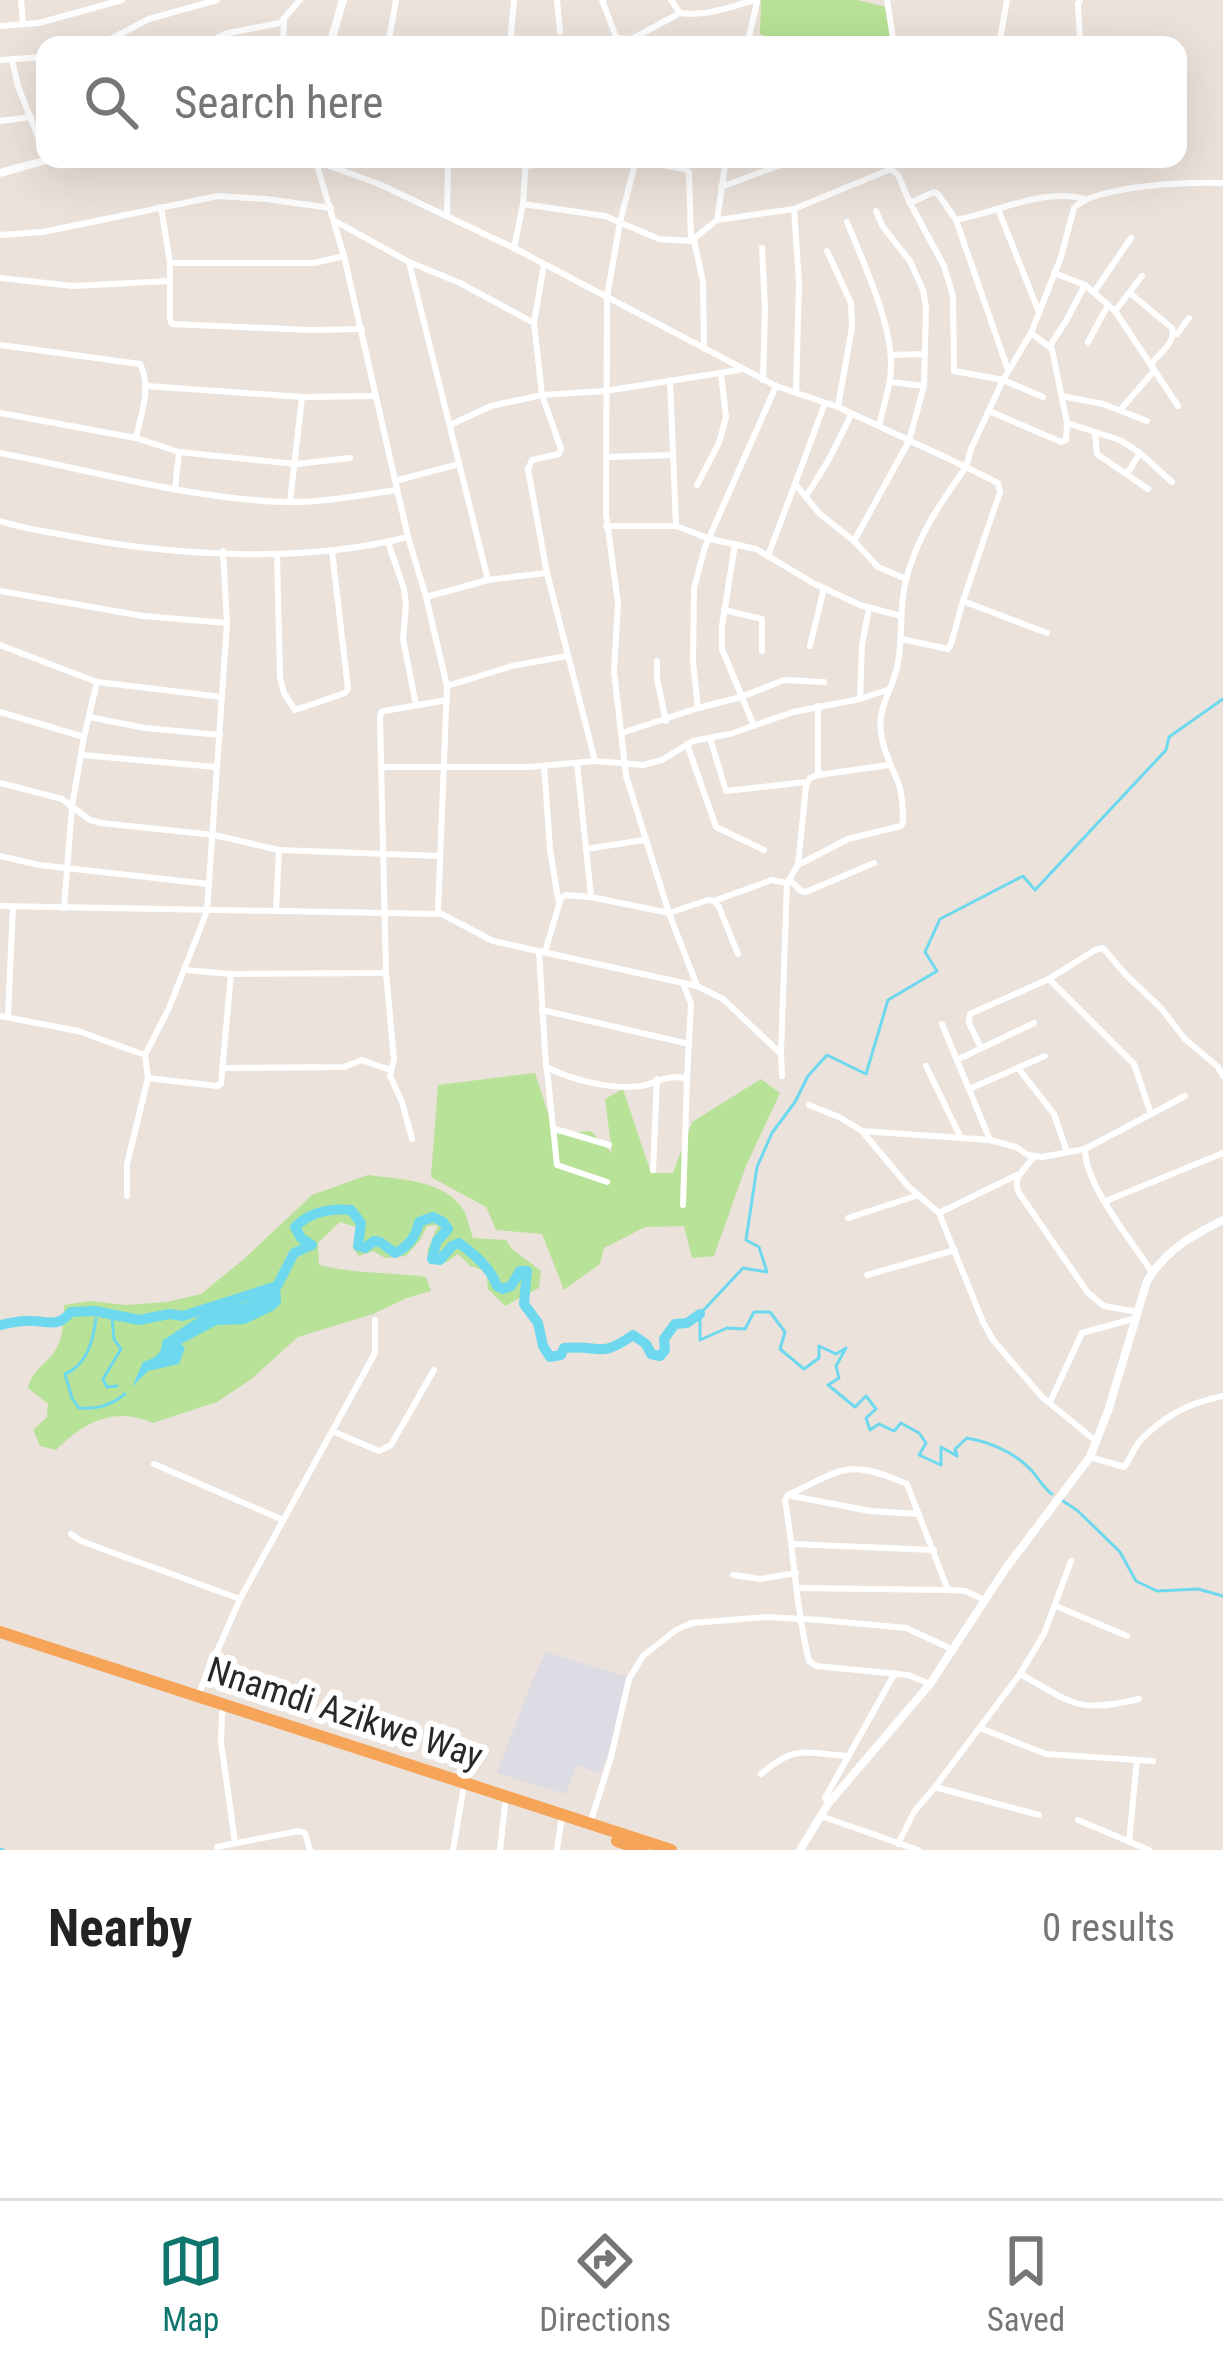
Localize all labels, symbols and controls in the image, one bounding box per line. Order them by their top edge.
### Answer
search box [36,36,1187,168]
icon: search [78,69,144,135]
text: Search here [174,76,383,129]
street label: Nnamdi Azikwe Way [202,1649,488,1777]
text: Nearby [48,1899,192,1958]
text: 0 results [1042,1905,1175,1951]
tab: Map [158,2228,224,2339]
tab: Directions [539,2228,671,2339]
tab: Saved [987,2228,1065,2339]

